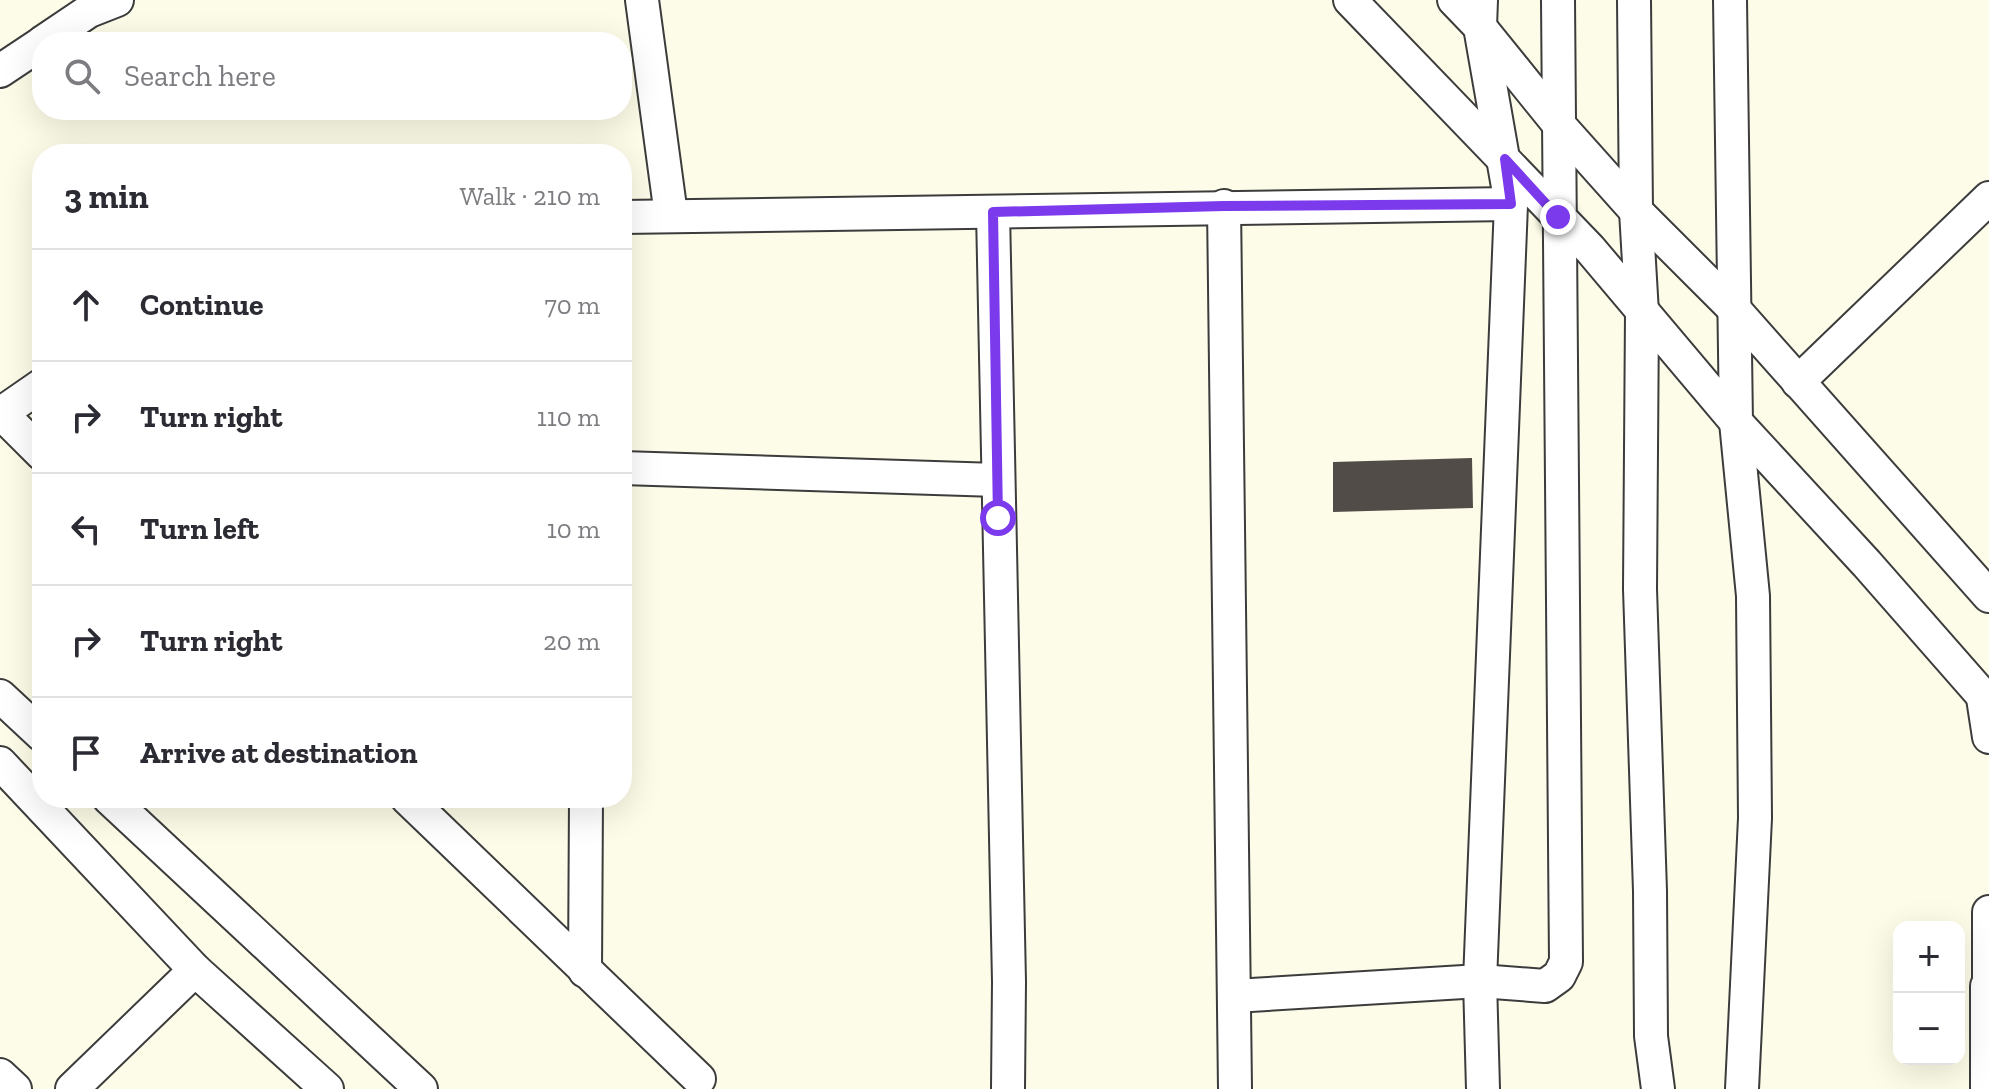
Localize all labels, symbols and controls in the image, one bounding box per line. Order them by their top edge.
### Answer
search box [32,32,632,120]
icon: search [60,54,104,98]
text: Search here [124,58,276,94]
text: 3 min [64,176,149,217]
text: Walk · 210 m [460,180,600,212]
route end [1540,199,1576,235]
icon: ahead [64,283,108,327]
text: Continue [140,287,264,323]
text: 70 m [544,289,600,321]
icon: right [64,395,108,439]
text: Turn right [140,399,282,435]
text: 110 m [537,401,600,433]
route start [980,500,1016,536]
icon: left [64,507,108,551]
text: Turn left [140,511,259,547]
text: 10 m [547,513,600,545]
icon: right [64,619,108,663]
text: Turn right [140,623,282,659]
text: 20 m [543,625,600,657]
icon: arrive [64,731,108,775]
text: Arrive at destination [140,735,417,771]
map controls [1893,921,1965,1065]
button: + [1893,921,1965,993]
button: − [1893,993,1965,1065]

